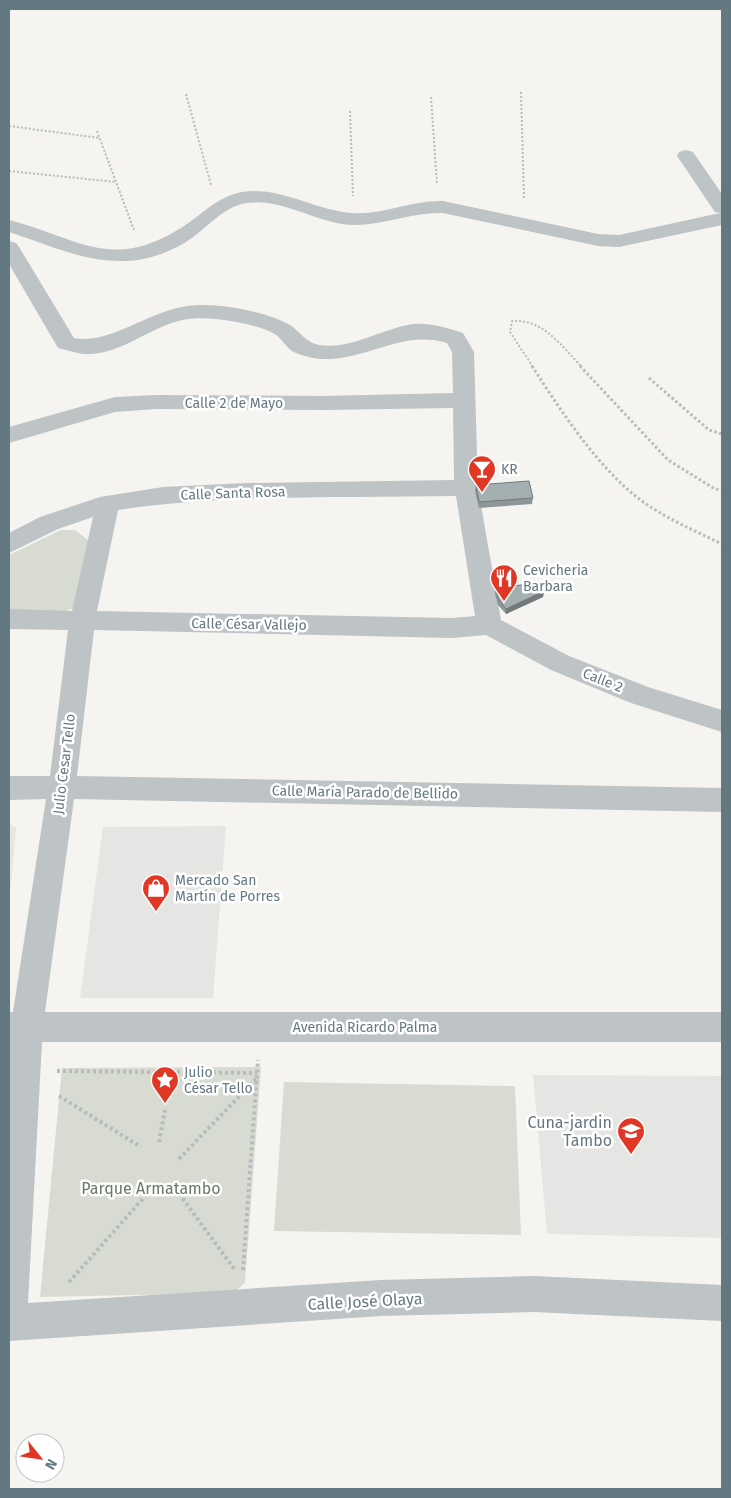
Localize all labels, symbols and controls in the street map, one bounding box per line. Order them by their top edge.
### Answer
street label: Calle 2 de Mayo [185,395,283,412]
bar icon: KR [467,454,497,493]
place label: KR [501,461,518,478]
street label: Calle Santa Rosa [180,483,286,504]
place label: Cevicheria Barbara [523,562,588,595]
restaurant icon: Cevicheria Barbara [489,563,519,602]
street label: Calle César Vallejo [191,615,307,634]
street label: Calle 2 [580,665,625,696]
street label: Julio Cesar Tello [50,713,79,815]
street label: Calle María Parado de Bellido [272,782,458,803]
place label: Mercado San Martín de Porres [175,872,280,905]
shop icon: Mercado San Martín de Porres [141,873,171,912]
street label: Avenida Ricardo Palma [293,1019,437,1036]
place label: Julio César Tello [184,1064,253,1097]
place icon: Julio César Tello [150,1065,180,1104]
place label: Cuna-jardin Tambo [527,1113,612,1150]
school or university icon: Cuna-jardin Tambo [616,1116,646,1155]
park label: Parque Armatambo [81,1179,221,1198]
street label: Calle José Olaya [307,1289,423,1314]
north arrow [15,1433,65,1483]
text: N [41,1456,61,1473]

